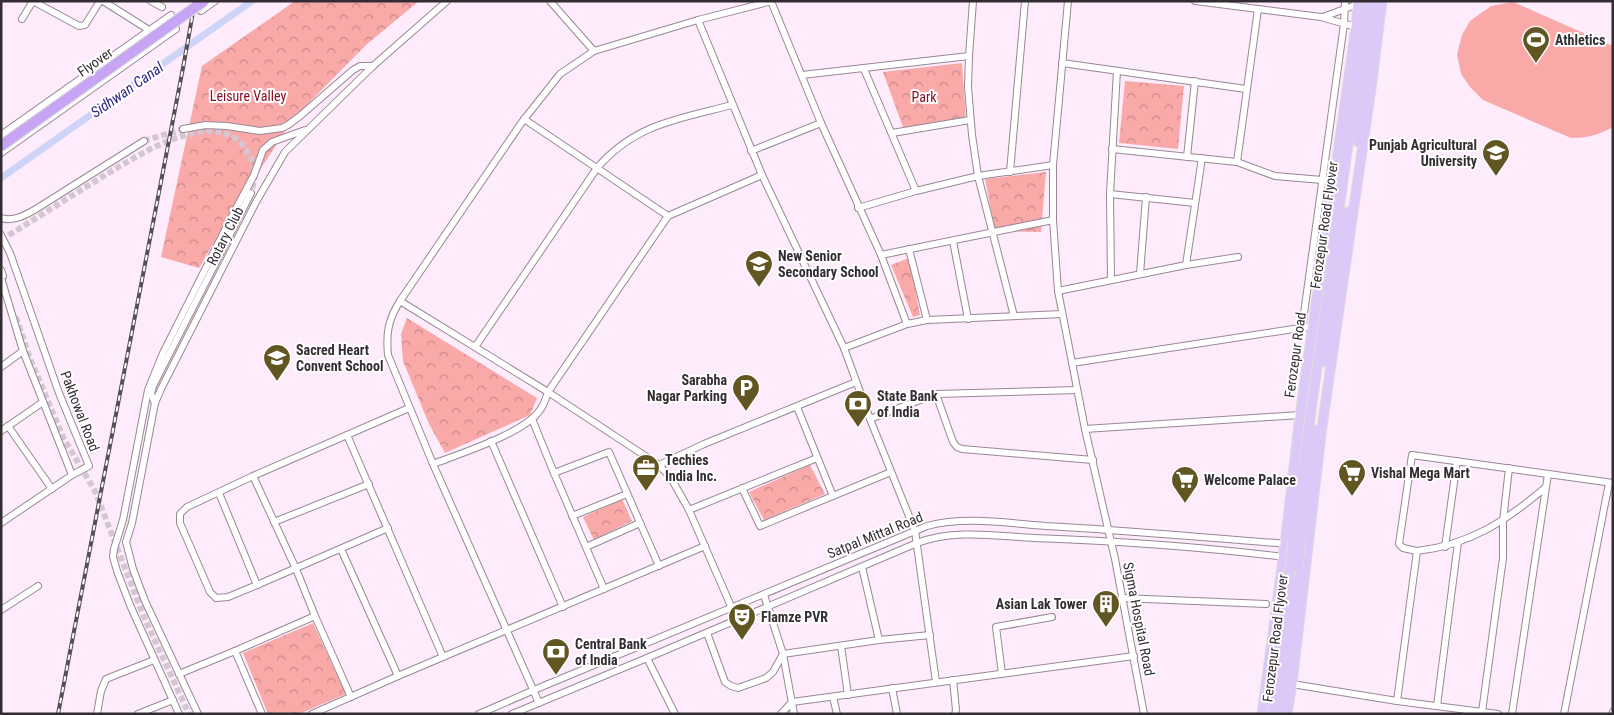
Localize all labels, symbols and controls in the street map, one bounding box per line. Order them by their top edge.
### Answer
sports icon: Athletics [1521,25,1551,64]
place label: Athletics [1555,32,1605,48]
street label: Flyover [74,44,116,80]
water label: Sidhwan Canal [87,58,167,122]
park label: Leisure Valley [210,88,286,104]
park label: Park [912,89,937,105]
place label: Punjab Agricultural University [1369,137,1478,169]
school or university icon: Punjab Agricultural University [1481,138,1511,177]
street label: Ferozepur Road Flyover [1307,160,1341,290]
street label: Rotary Club [203,204,247,268]
place label: New Senior Secondary School [778,248,879,280]
school or university icon: New Senior Secondary School [744,249,774,288]
street label: Ferozepur Road [1281,311,1309,399]
place label: Sacred Heart Convent School [296,342,383,374]
school or university icon: Sacred Heart Convent School [262,343,292,382]
street label: Pakhowal Road [57,369,103,453]
place label: Sarabha Nagar Parking [647,372,727,404]
parking icon: Sarabha Nagar Parking [731,373,761,412]
place label: State Bank of India [877,388,938,420]
bank icon: State Bank of India [843,389,873,428]
place label: Techies India Inc. [665,452,717,484]
office icon: Techies India Inc. [631,453,661,492]
supermarket icon: Vishal Mega Mart [1337,458,1367,497]
supermarket icon: Welcome Palace [1170,465,1200,504]
place label: Vishal Mega Mart [1371,465,1470,481]
place label: Welcome Palace [1204,472,1296,488]
street label: Satpal Mittal Road [825,509,925,561]
street label: Sigma Hospital Road [1120,561,1158,677]
street label: Ferozepur Road Flyover [1259,573,1291,703]
building icon: Asian Lak Tower [1091,589,1121,628]
place label: Asian Lak Tower [996,596,1087,612]
theatre icon: Flamze PVR [727,602,757,641]
place label: Flamze PVR [761,609,828,625]
place label: Central Bank of India [575,636,647,668]
bank icon: Central Bank of India [541,637,571,676]

